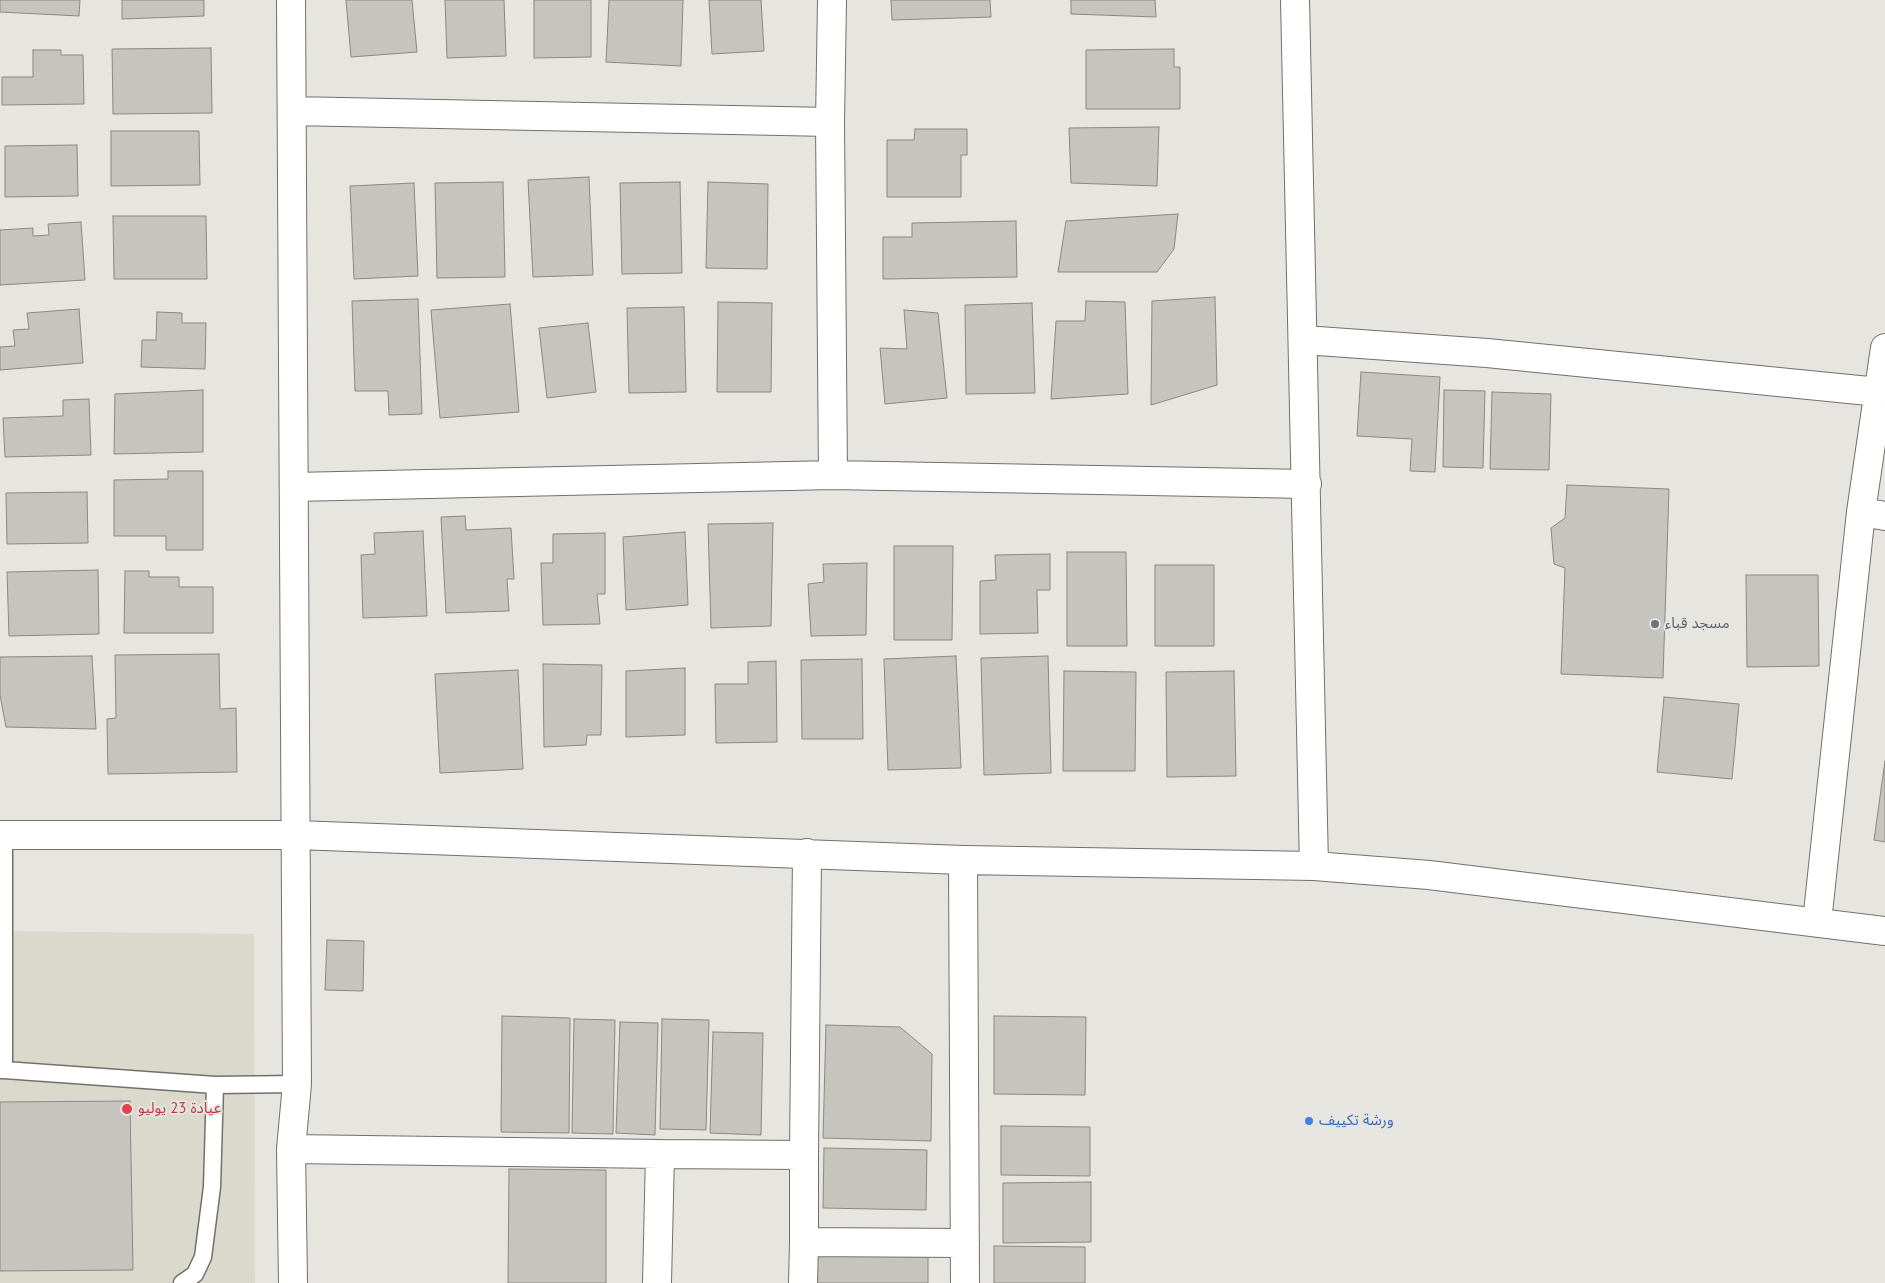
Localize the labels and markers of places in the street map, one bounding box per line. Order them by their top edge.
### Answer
place label: مسجد قباء [1665,615,1730,633]
marker: مسجد قباء [1649,618,1661,630]
place label: عيادة 23 يوليو [138,1100,221,1118]
marker: عيادة 23 يوليو [120,1102,134,1116]
place label: ورشة تكييف [1319,1112,1394,1130]
marker: ورشة تكييف [1303,1115,1315,1127]

